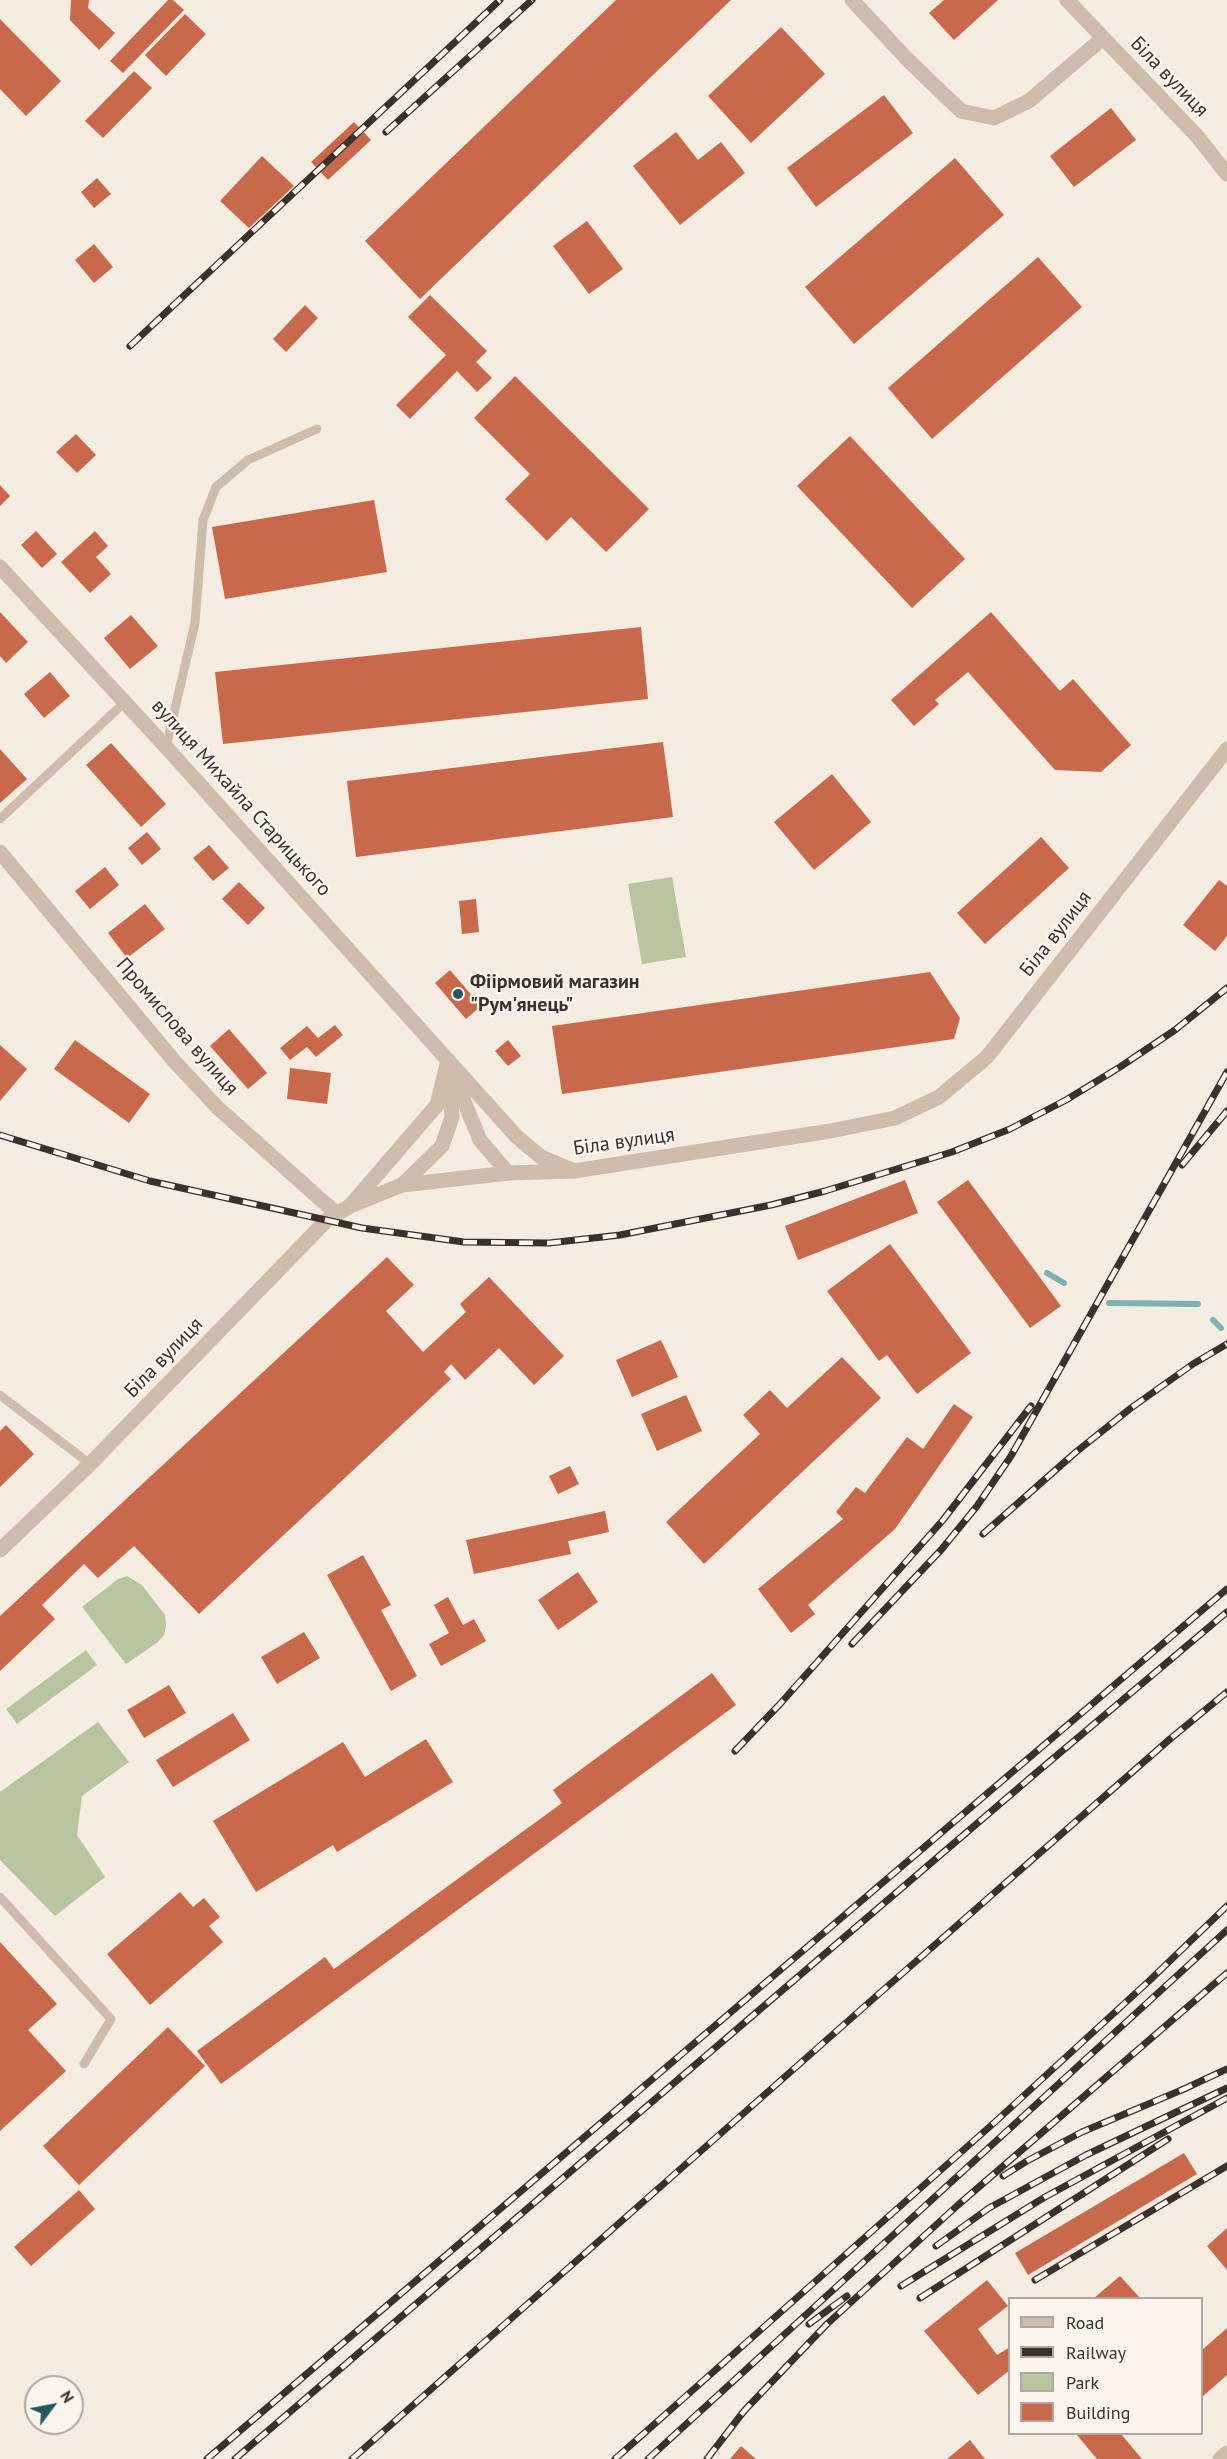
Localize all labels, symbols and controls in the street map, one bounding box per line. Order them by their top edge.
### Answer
street label: Біла вулиця [1125,32,1213,122]
street label: вулиця Михайла Старицького [146,695,336,901]
street label: Біла вулиця [1015,886,1097,982]
street label: Промислова вулиця [111,953,243,1101]
place label: Фіірмовий магазин "Рум'янець" [470,970,640,1017]
marker: Фіірмовий магазин "Рум'янець" [451,987,465,1001]
street label: Біла вулиця [572,1123,676,1161]
street label: Біла вулиця [120,1313,208,1403]
legend [1008,2297,1203,2435]
text: Road [1066,2311,1104,2334]
text: Railway [1066,2341,1126,2364]
text: Park [1066,2371,1099,2394]
north arrow [24,2375,84,2435]
text: N [56,2387,79,2406]
text: Building [1066,2401,1130,2424]

